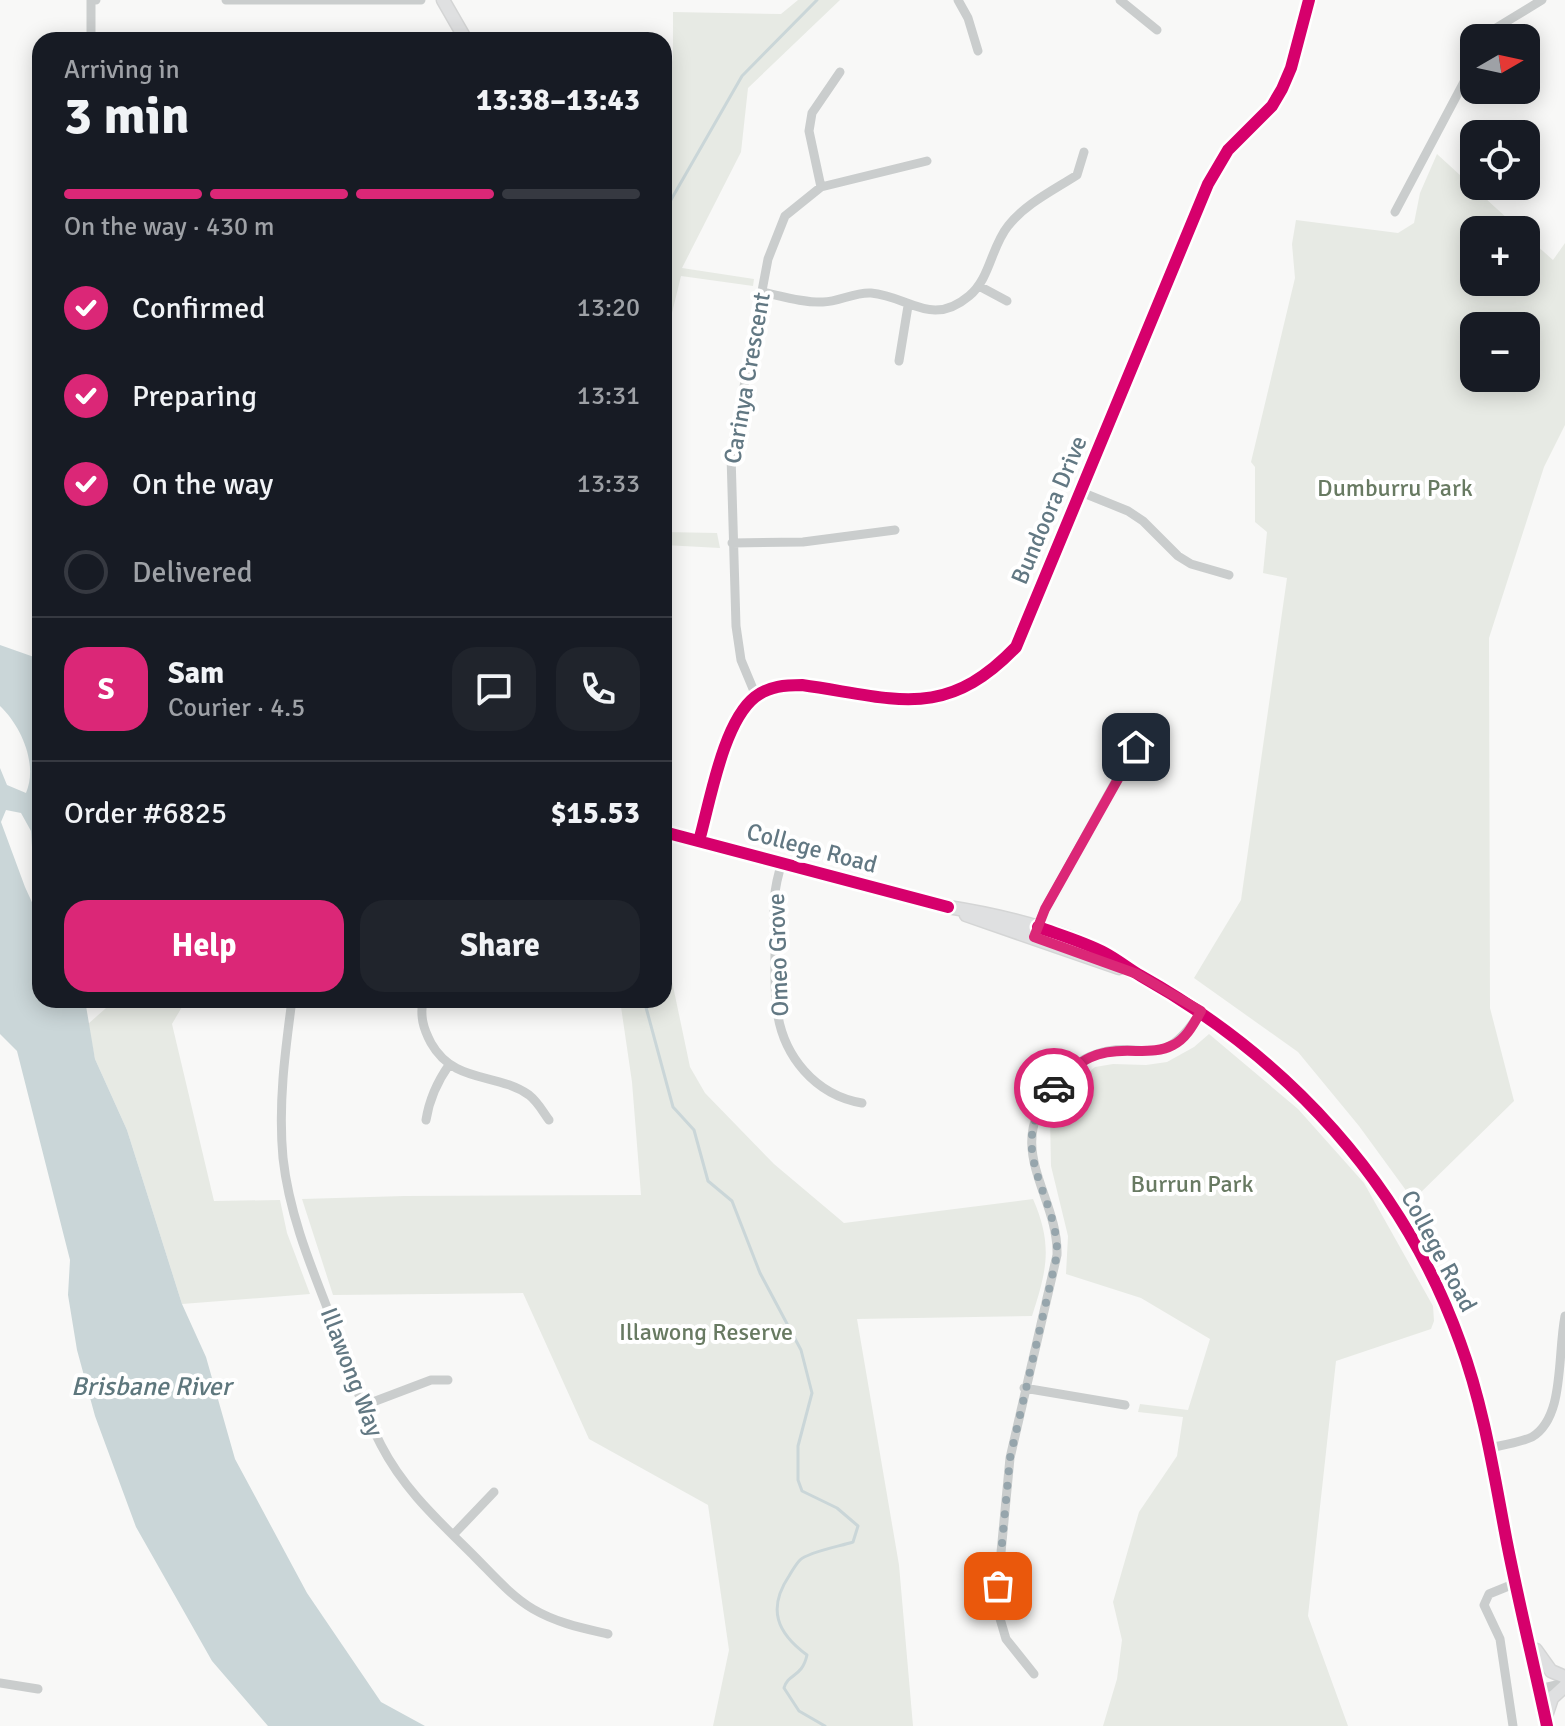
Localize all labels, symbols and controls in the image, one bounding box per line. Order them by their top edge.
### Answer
north arrow [1460,24,1540,104]
map controls [1460,24,1540,392]
text: Arriving in [64,54,180,86]
text: 13:38–13:43 [476,82,640,119]
text: 3 min [64,84,190,148]
button: locate [1460,120,1540,200]
text: On the way · 430 m [64,211,274,243]
button: + [1460,216,1540,296]
icon: check [64,286,108,330]
text: Confirmed [132,290,265,327]
street label: Carinya Crescent [717,290,777,466]
text: 13:20 [577,292,640,324]
button: − [1460,312,1540,392]
icon: check [64,374,108,418]
text: Preparing [132,378,257,415]
text: 13:31 [577,380,640,412]
street label: Bundoora Drive [1004,431,1094,589]
icon: check [64,462,108,506]
text: On the way [132,466,273,503]
text: 13:33 [577,468,640,500]
park label: Dumburru Park [1317,473,1473,503]
text: Delivered [132,554,253,591]
button: chat [452,647,536,731]
button: phone [556,647,640,731]
text: Sam [168,655,224,692]
text: S [98,671,114,708]
text: Courier · 4.5 [168,692,305,724]
pin [1102,713,1170,781]
icon: home [1114,725,1158,769]
text: Order #6825 [64,795,227,832]
text: $15.53 [550,795,640,832]
street label: College Road [744,816,880,880]
street label: Omeo Grove [761,893,795,1017]
button: Help [64,900,344,992]
button: Share [360,900,640,992]
courier [1014,1048,1094,1128]
icon: car [1032,1066,1076,1110]
park label: Burrun Park [1131,1169,1253,1199]
street label: College Road [1394,1185,1484,1317]
street label: Illawong Way [314,1303,390,1441]
park label: Illawong Reserve [619,1317,793,1347]
water label: Brisbane River [71,1371,234,1403]
pin [964,1552,1032,1620]
icon: bag [976,1564,1020,1608]

